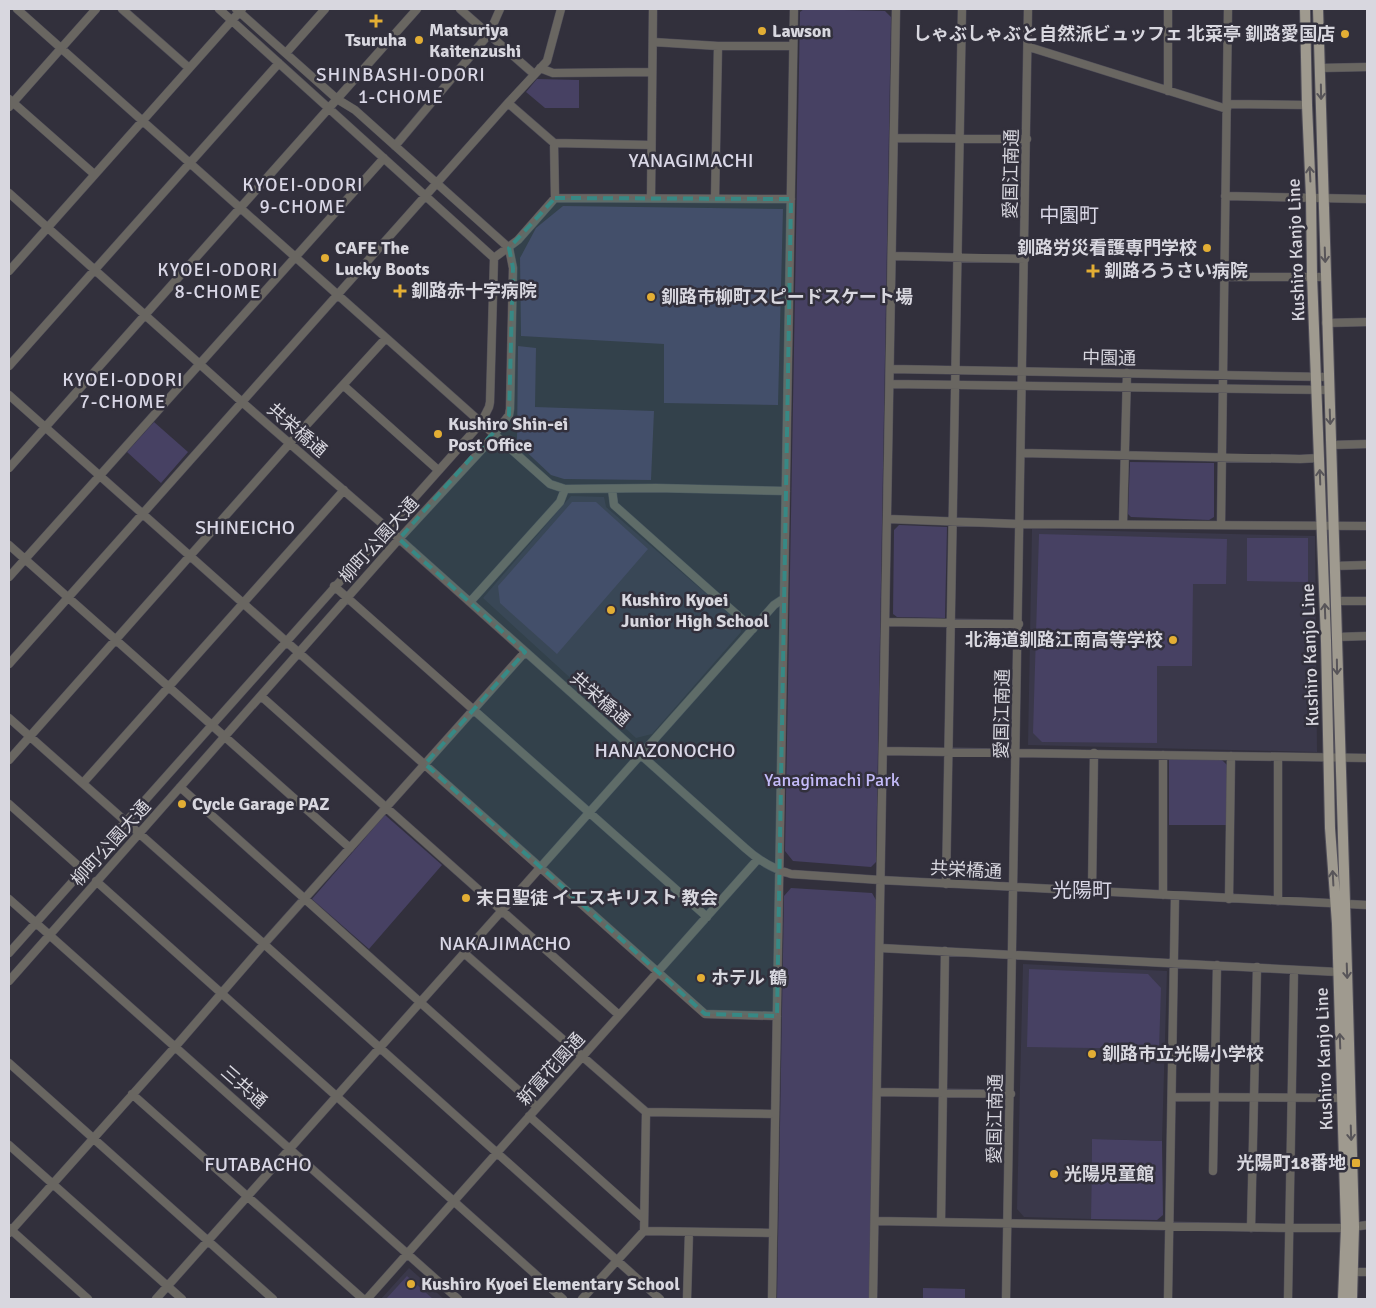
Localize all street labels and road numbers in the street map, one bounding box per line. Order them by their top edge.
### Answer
street label: 愛国江南通 [999,129,1023,219]
street label: Kushiro Kanjo Line [1283,178,1309,322]
street label: 中園通 [1082,347,1136,369]
street label: 共栄橋通 [263,398,331,462]
street label: 柳町公園大通 [335,493,423,587]
street label: Kushiro Kanjo Line [1297,583,1323,727]
street label: 共栄橋通 [566,667,634,731]
street label: 愛国江南通 [990,669,1014,759]
street label: 柳町公園大通 [67,796,155,890]
street label: 共栄橋通 [929,857,1003,883]
street label: Kushiro Kanjo Line [1311,987,1337,1131]
street label: 新富花園通 [513,1028,589,1110]
street label: 三共通 [216,1061,272,1113]
street label: 愛国江南通 [983,1074,1007,1164]

